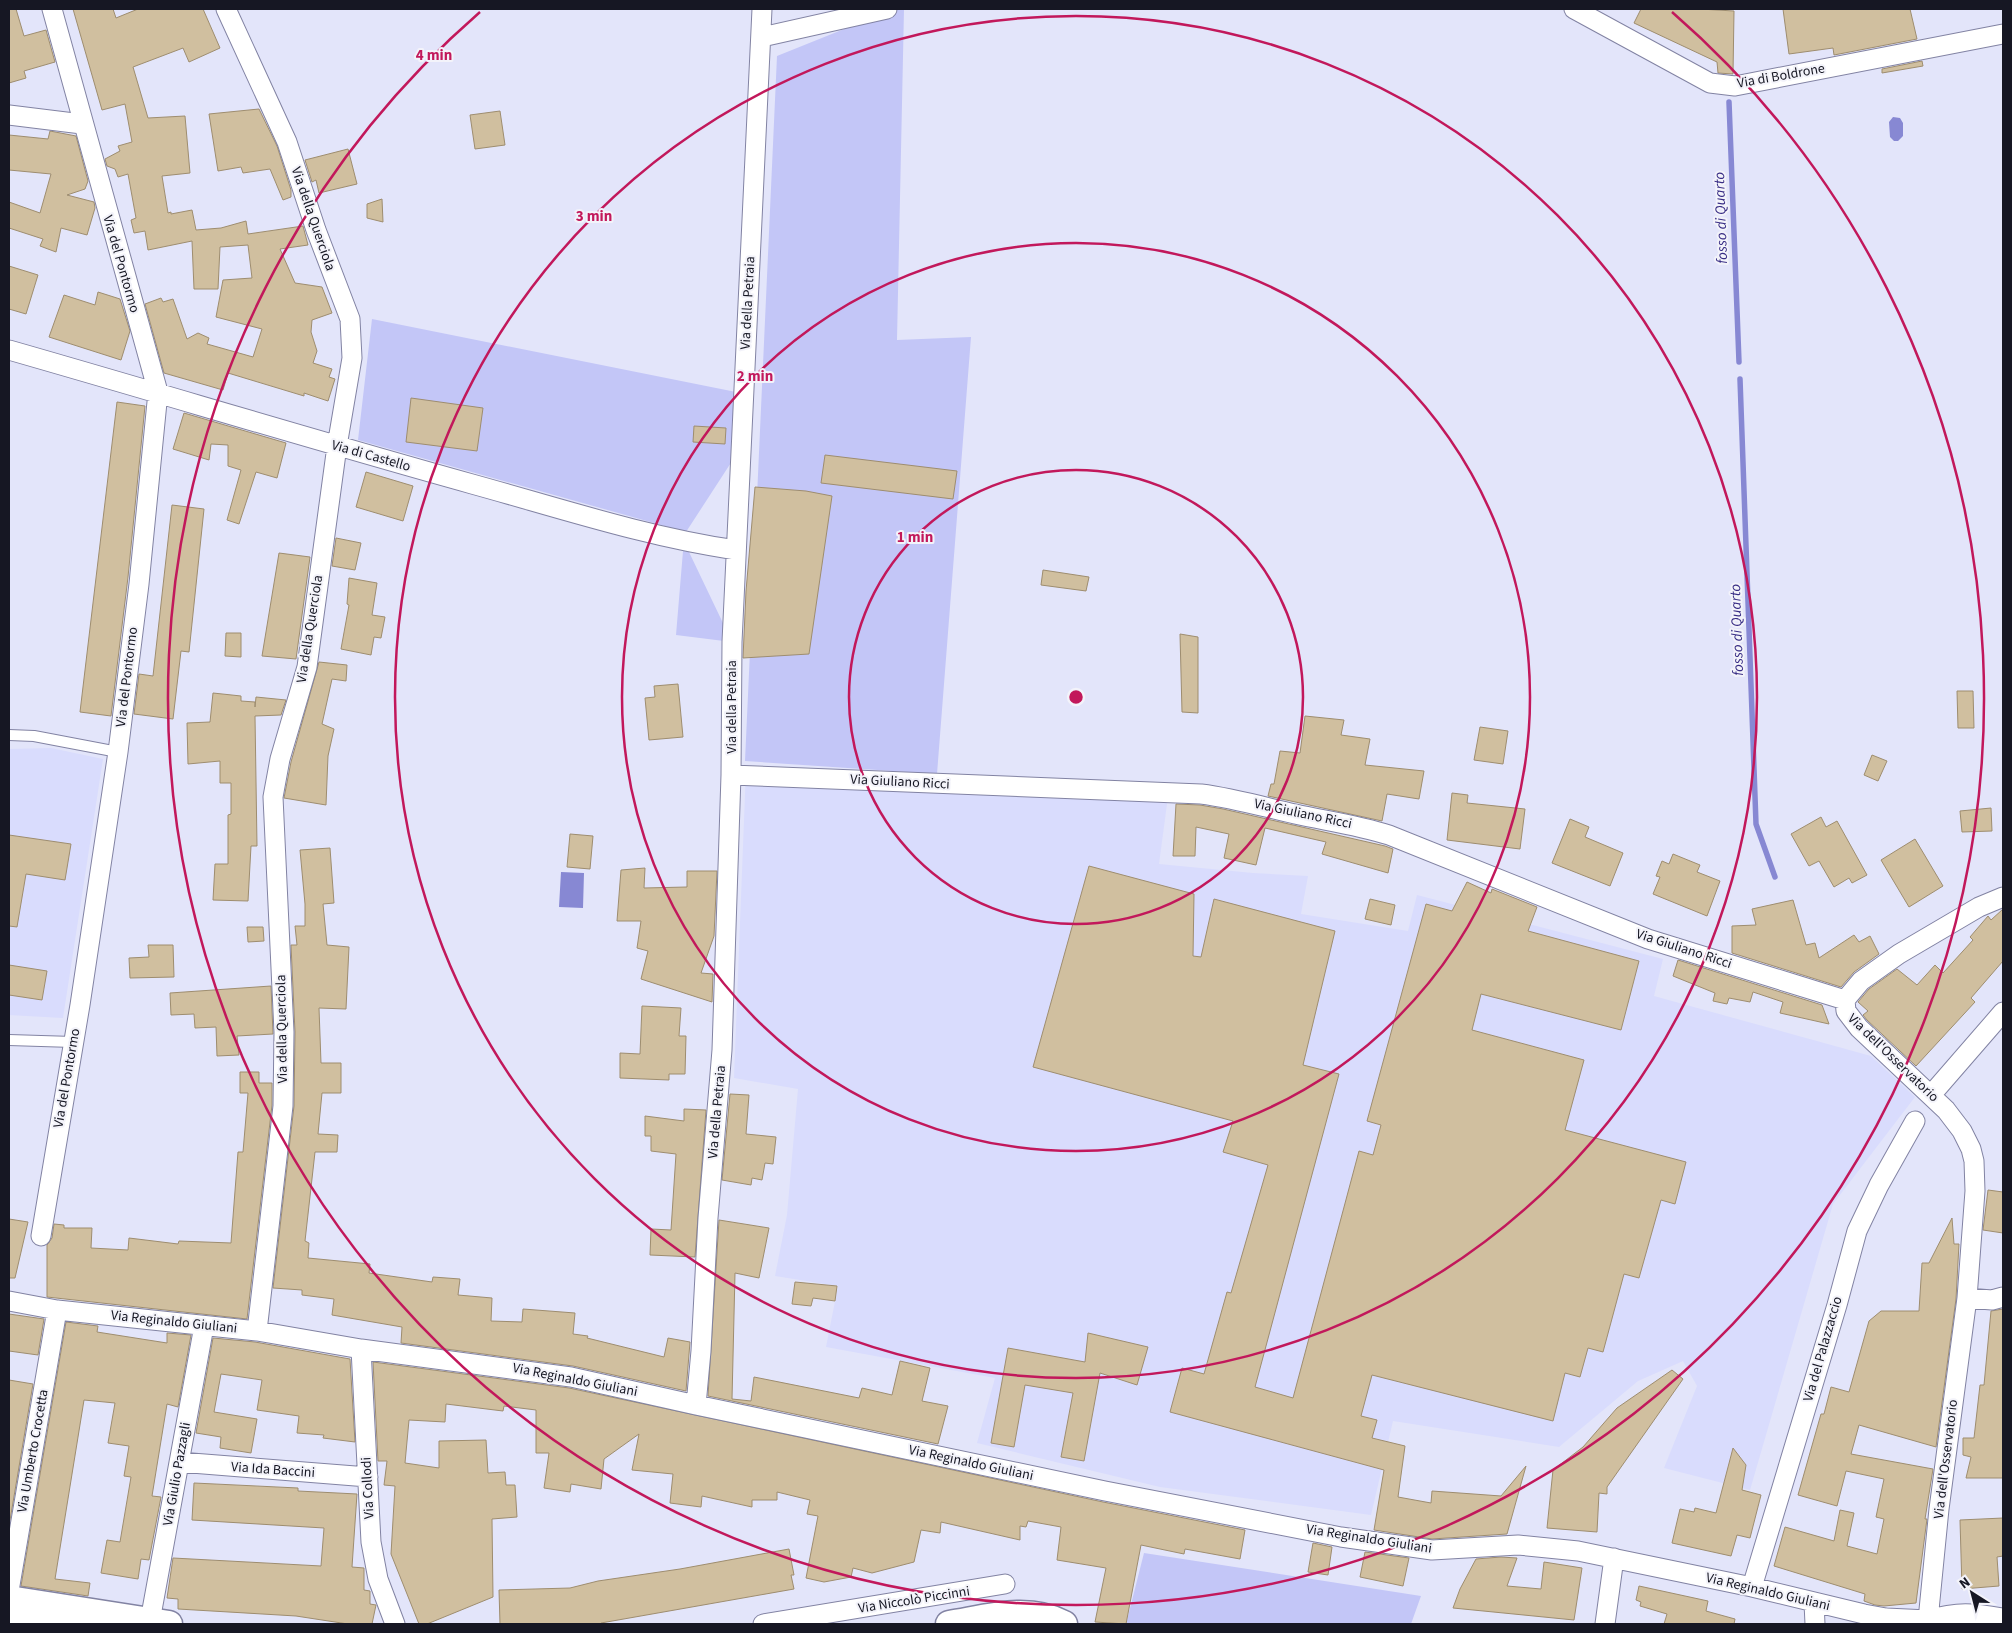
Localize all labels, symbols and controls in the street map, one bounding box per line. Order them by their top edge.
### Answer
text: 4 min [416,45,452,66]
street label: Via di Boldrone [1736,58,1826,94]
street label: Via della Querciola [286,164,340,274]
water label: fosso di Quarto [1709,171,1733,264]
text: 3 min [576,206,612,227]
street label: Via del Pontormo [98,213,144,315]
street label: Via della Petraia [736,256,760,350]
text: 2 min [737,366,773,387]
street label: Via di Castello [329,435,413,477]
text: 1 min [897,527,933,548]
street label: Via della Querciola [292,574,328,684]
water label: fosso di Quarto [1725,583,1749,676]
street label: Via del Pontormo [111,626,143,728]
street label: Via della Petraia [722,660,742,754]
centre of rings [1067,688,1085,706]
street label: Via Giuliano Ricci [850,769,950,795]
street label: Via Giuliano Ricci [1252,794,1354,834]
street label: Via Giuliano Ricci [1634,924,1734,974]
street label: Via della Querciola [271,974,293,1084]
street label: Via dell'Osservatorio [1843,1009,1943,1107]
street label: Via del Pontormo [48,1027,86,1129]
street label: Via della Petraia [703,1065,731,1159]
street label: Via del Palazzaccio [1798,1294,1848,1404]
street label: Via Reginaldo Giuliani [110,1305,238,1339]
street label: Via Reginaldo Giuliani [511,1358,639,1402]
street label: Via Umberto Crocetta [12,1388,54,1514]
street label: Via dell'Osservatorio [1929,1398,1963,1520]
street label: Via Giulio Pazzagli [158,1421,196,1527]
street label: Via Reginaldo Giuliani [907,1440,1035,1486]
street label: Via Collodi [356,1456,380,1520]
street label: Via Ida Baccini [230,1457,316,1483]
street label: Via Reginaldo Giuliani [1305,1519,1433,1559]
street label: Via Reginaldo Giuliani [1704,1568,1832,1616]
north arrow [1947,1568,1997,1618]
text: N [1955,1572,1975,1594]
street label: Via Niccolò Piccinni [857,1581,971,1619]

